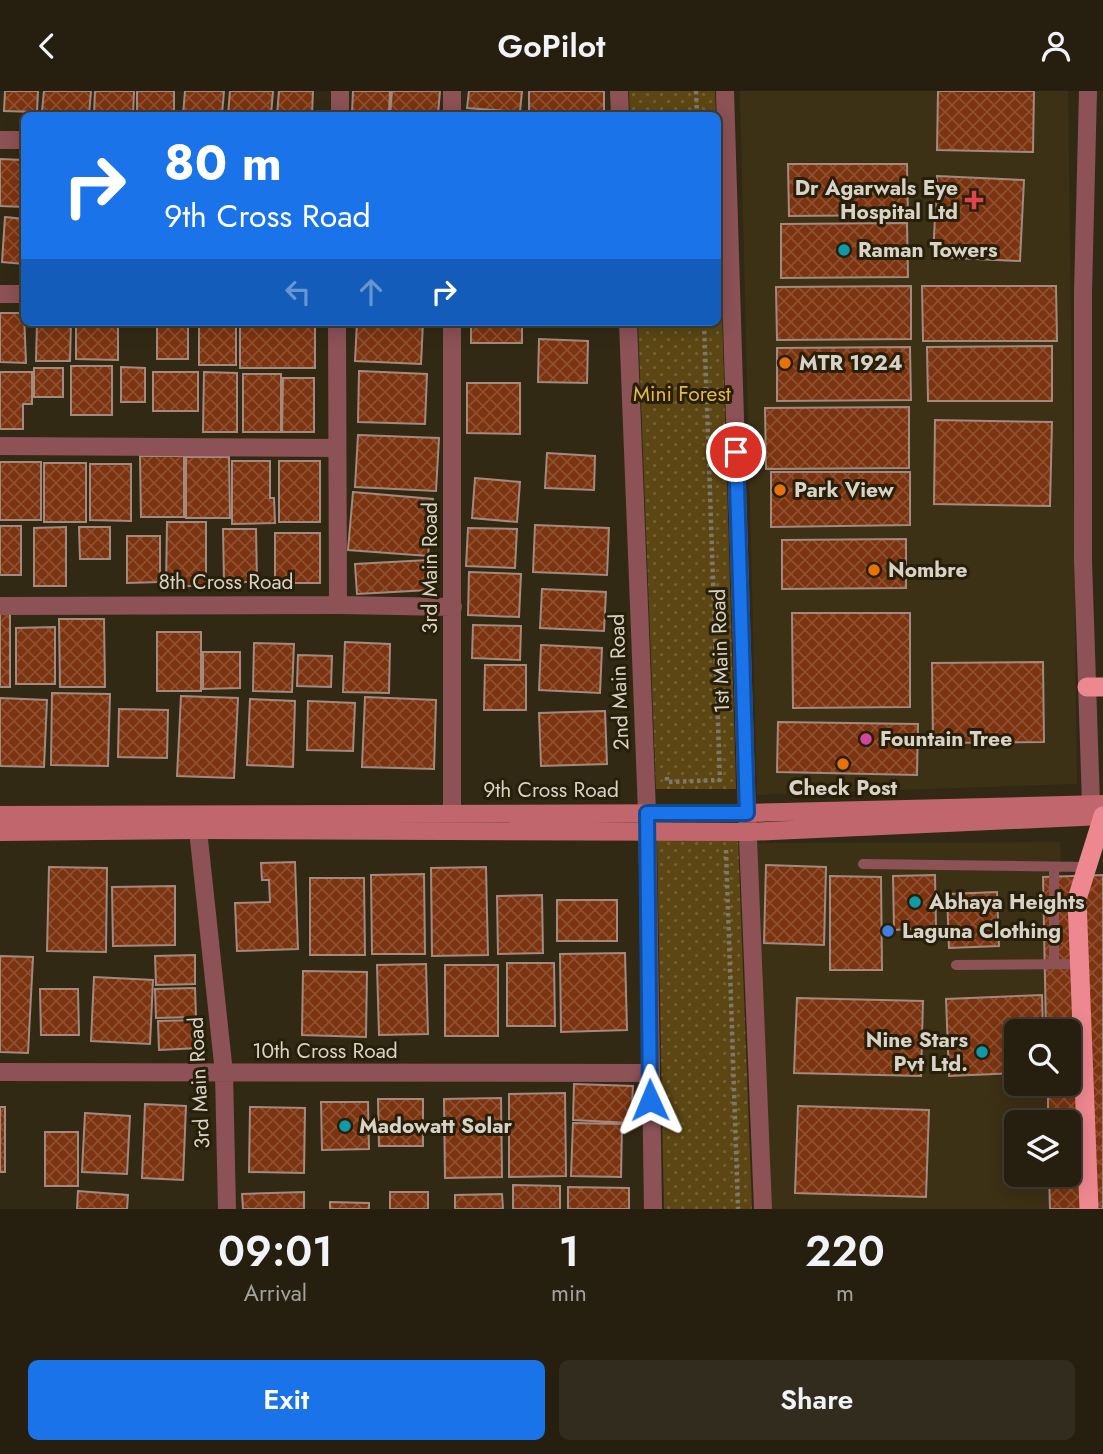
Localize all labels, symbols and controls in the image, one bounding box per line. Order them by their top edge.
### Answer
text: GoPilot [497,23,606,69]
icon: back [28,27,66,65]
icon: person [1037,27,1075,65]
text: 80 m [164,128,282,198]
icon: right [49,140,140,231]
place label: Dr Agarwals Eye Hospital Ltd [795,173,958,227]
marker: Dr Agarwals Eye Hospital Ltd [964,190,984,210]
text: 9th Cross Road [164,193,371,239]
place label: Raman Towers [858,235,998,265]
marker: Raman Towers [836,242,852,258]
icon: left [279,273,317,311]
icon: ahead [352,273,390,311]
icon: right [425,273,463,311]
place label: MTR 1924 [799,348,903,378]
marker: MTR 1924 [777,355,793,371]
park label: Mini Forest [633,379,731,409]
pin [706,422,766,482]
icon: arrive [717,433,755,471]
place label: Park View [794,475,895,505]
marker: Park View [772,482,788,498]
street label: 3rd Main Road [415,502,445,634]
place label: Nombre [888,555,968,585]
marker: Nombre [866,562,882,578]
street label: 8th Cross Road [158,567,294,597]
street label: 1st Main Road [703,588,737,714]
street label: 2nd Main Road [602,613,636,751]
place label: Fountain Tree [880,724,1012,754]
marker: Fountain Tree [858,731,874,747]
marker: Check Post [835,756,851,772]
place label: Check Post [789,773,898,803]
street label: 9th Cross Road [483,775,619,805]
place label: Abhaya Heights [928,887,1085,917]
marker: Abhaya Heights [907,894,923,910]
place label: Laguna Clothing [902,916,1061,946]
marker: Laguna Clothing [880,923,896,939]
street label: 3rd Main Road [181,1016,217,1150]
map controls [1004,1019,1081,1187]
button: search [1004,1019,1081,1096]
place label: Nine Stars Pvt Ltd. [866,1025,968,1079]
street label: 10th Cross Road [252,1036,398,1066]
marker: Nine Stars Pvt Ltd. [974,1044,990,1060]
position arrow [613,1063,687,1137]
button: layers [1004,1110,1081,1187]
place label: Madowatt Solar [359,1111,513,1141]
marker: Madowatt Solar [337,1118,353,1134]
text: 09:01 [218,1221,333,1282]
text: 1 [559,1221,579,1282]
text: 220 [805,1221,885,1282]
text: Arrival [244,1276,307,1310]
text: min [551,1276,587,1310]
text: m [836,1276,854,1310]
button: Exit [28,1360,545,1440]
button: Share [559,1360,1075,1440]

